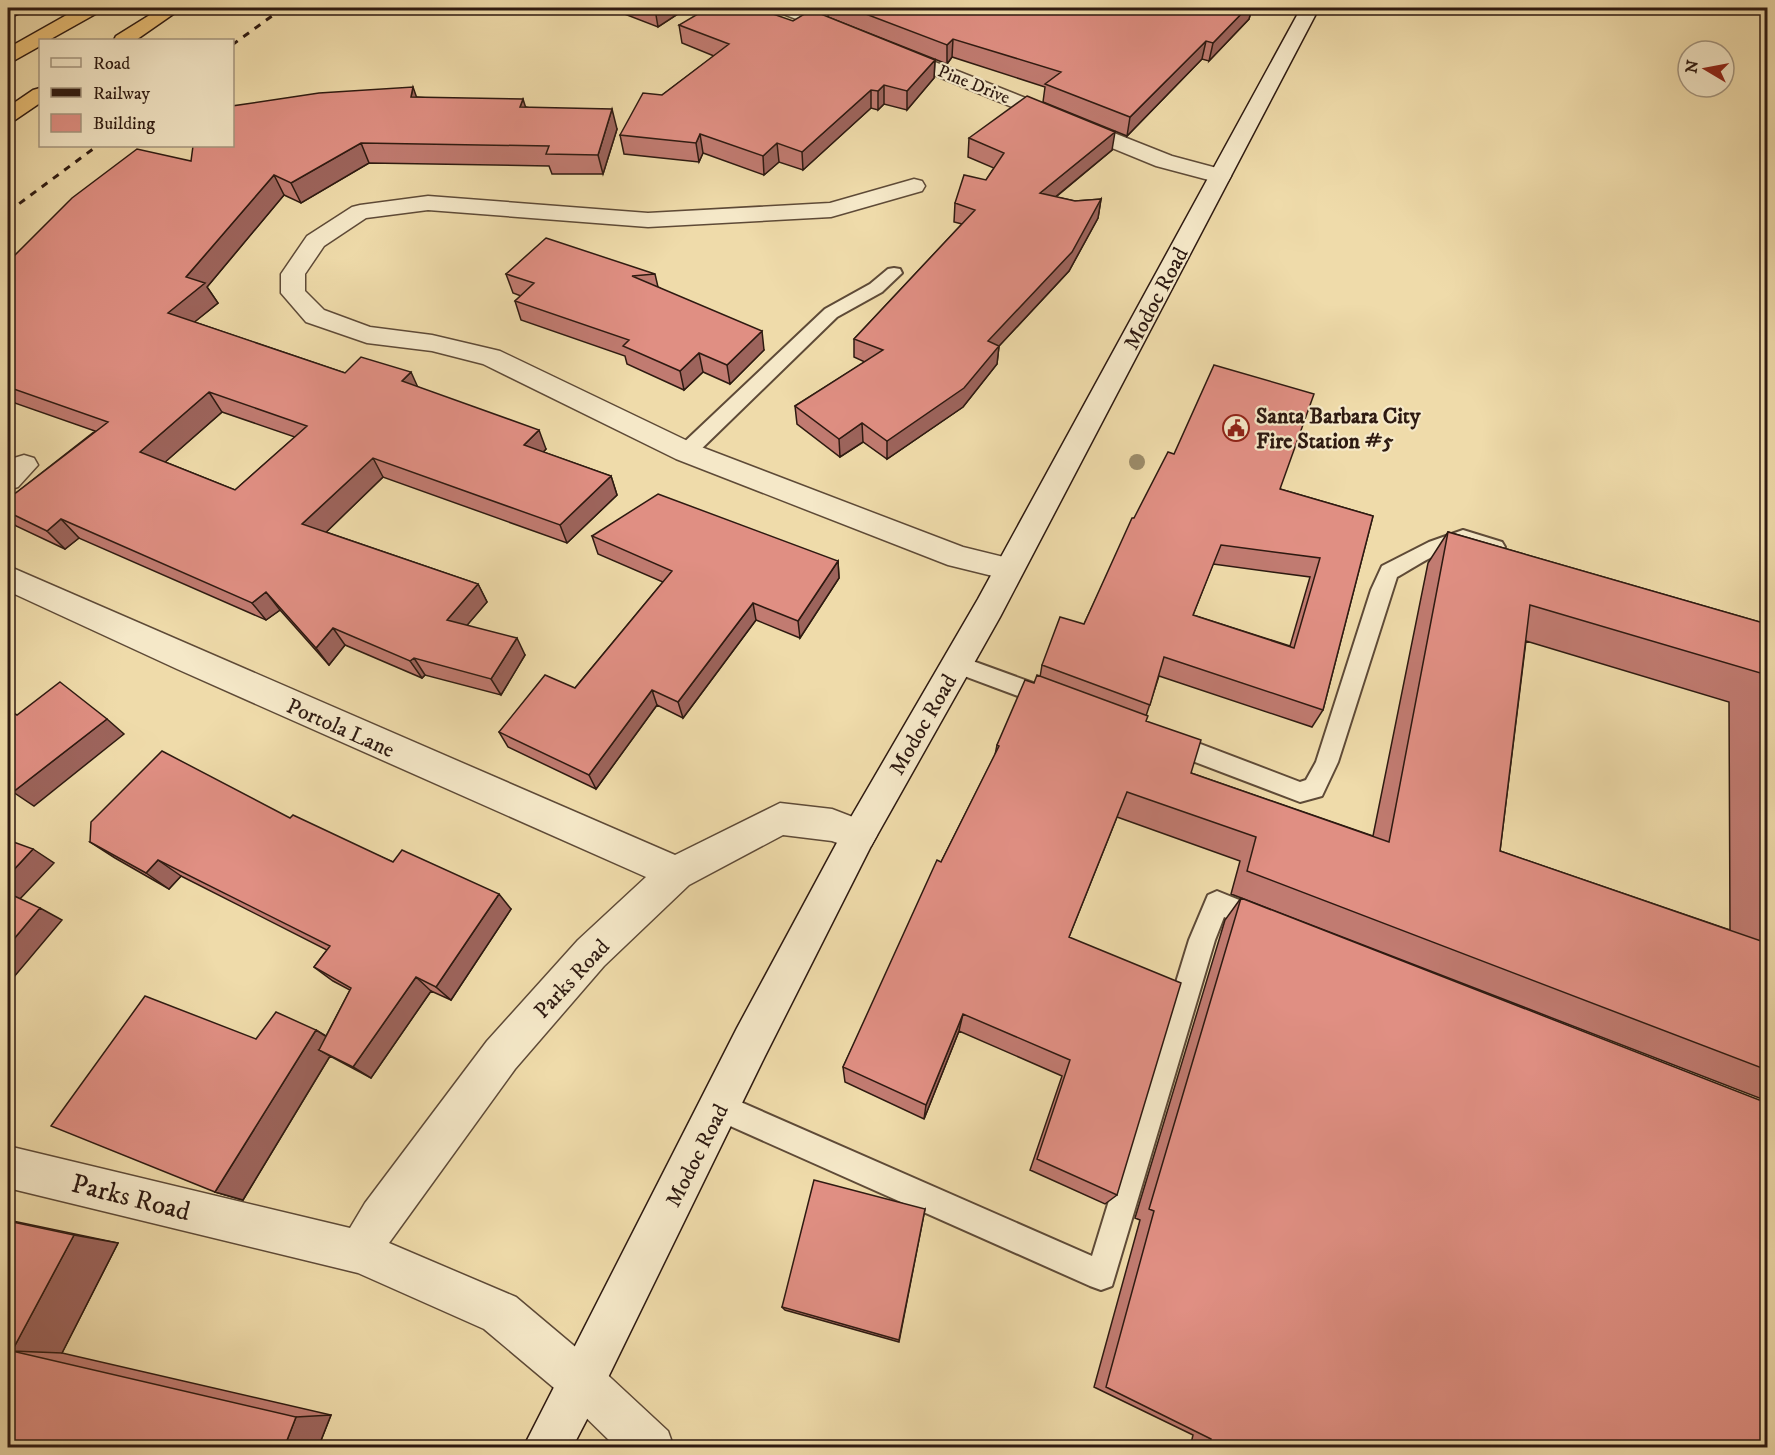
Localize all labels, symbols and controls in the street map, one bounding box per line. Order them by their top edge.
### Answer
legend [39,39,234,147]
north arrow [1676,39,1736,99]
text: Road [93,53,130,75]
text: N [1681,58,1703,75]
street label: Pine Drive [934,61,1013,109]
text: Railway [93,83,151,105]
text: Building [93,113,155,135]
street label: Modoc Road [1118,243,1195,354]
place label: Santa Barbara City Fire Station #5 [1256,403,1421,455]
public building icon: Santa Barbara City Fire Station #5 [1221,413,1251,443]
street label: Modoc Road [884,670,963,780]
street label: Portola Lane [282,693,399,764]
street label: Parks Road [529,934,616,1024]
street label: Modoc Road [660,1100,735,1212]
street label: Parks Road [68,1167,194,1229]

